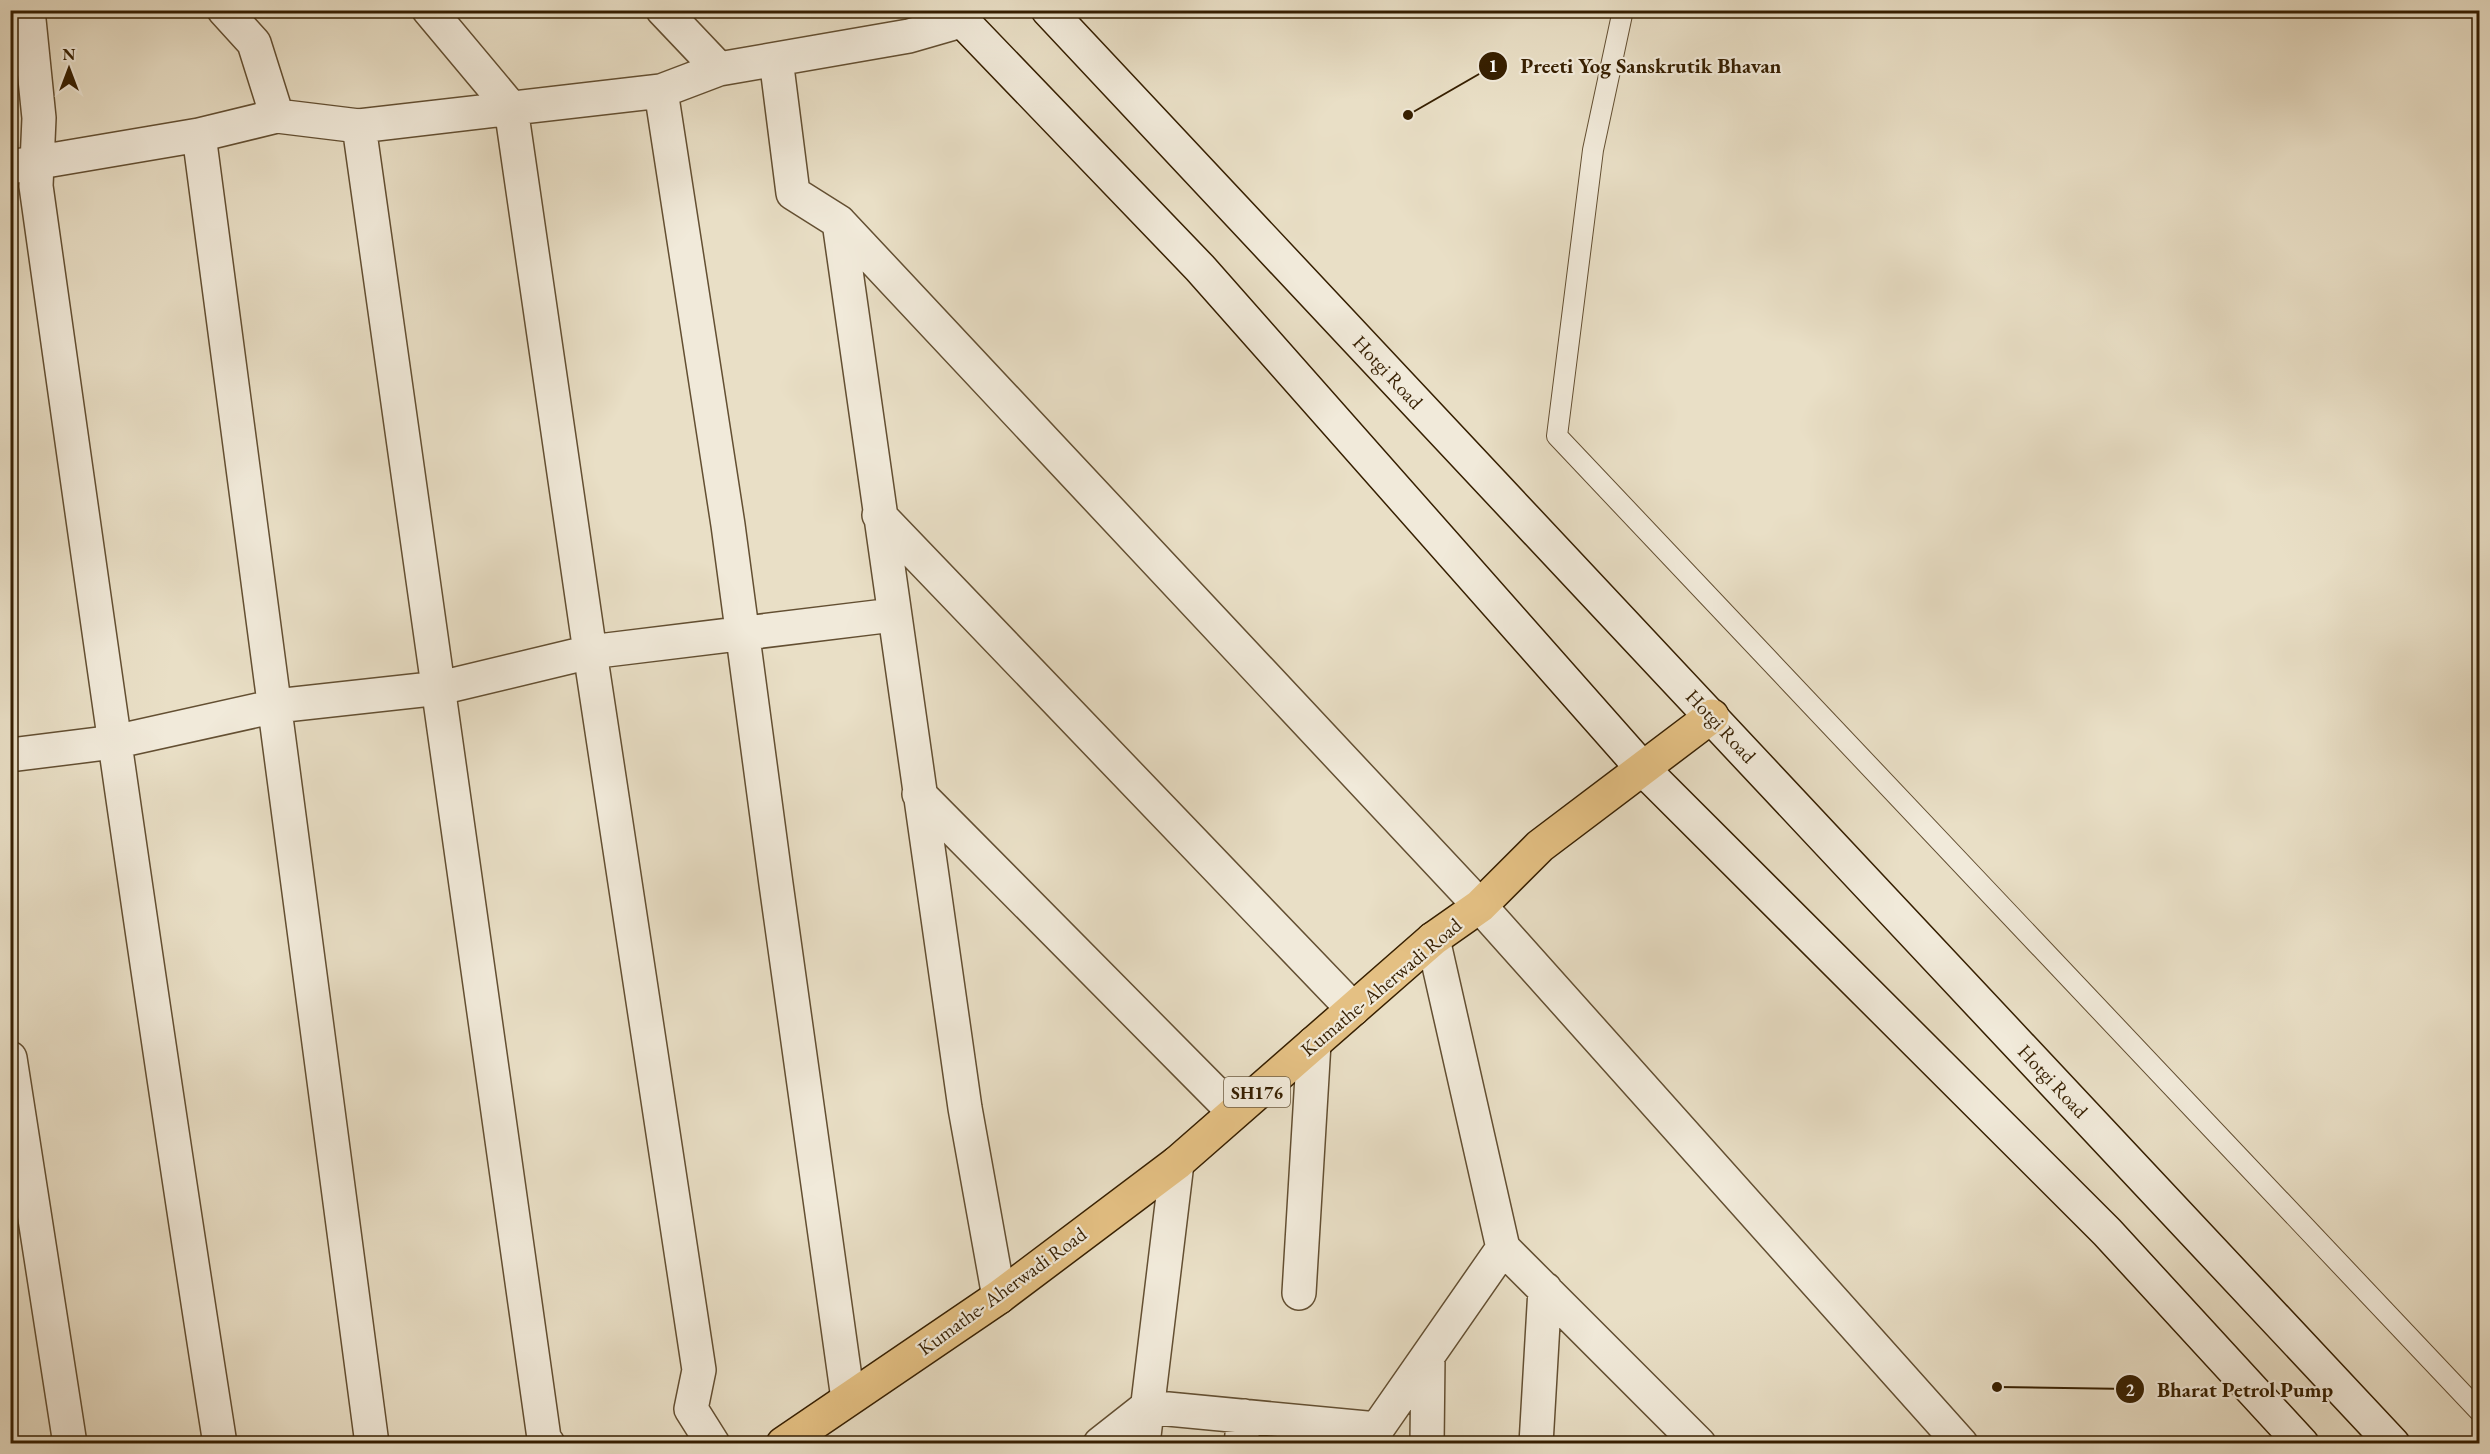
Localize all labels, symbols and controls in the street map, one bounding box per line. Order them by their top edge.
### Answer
north arrow [39,39,99,99]
text: N [63,44,76,65]
callout: Preeti Yog Sanskrutik Bhavan [1478,46,1793,85]
text: Preeti Yog Sanskrutik Bhavan [1521,52,1782,79]
text: 1 [1488,54,1498,77]
street label: Hotgi Road [1347,330,1429,415]
street label: Hotgi Road [1680,684,1762,769]
street label: Kumathe- Aherwadi Road [1295,911,1468,1062]
street label: Hotgi Road [2012,1039,2094,1124]
road number: SH176 [1224,1077,1290,1107]
street label: Kumathe- Aherwadi Road [912,1220,1092,1361]
callout: Bharat Petrol Pump [2115,1370,2345,1409]
text: Bharat Petrol Pump [2157,1376,2333,1403]
text: 2 [2125,1378,2135,1401]

